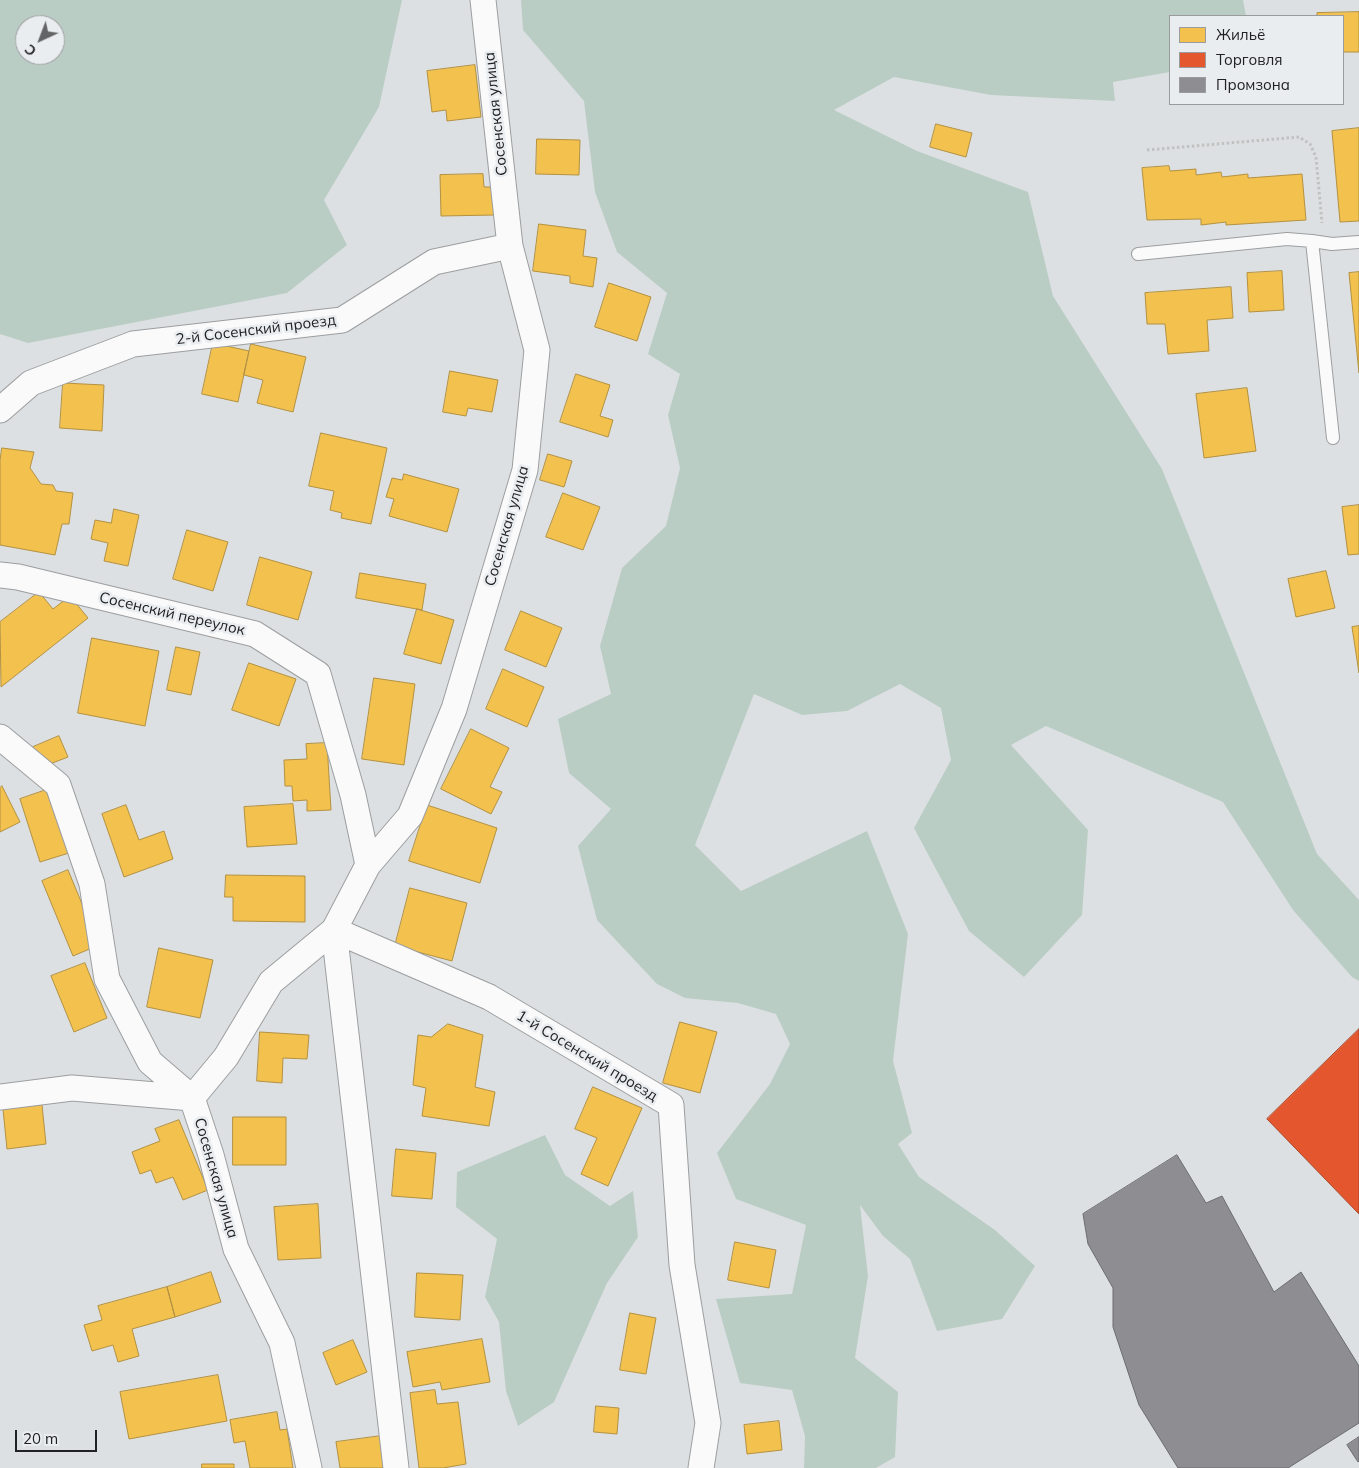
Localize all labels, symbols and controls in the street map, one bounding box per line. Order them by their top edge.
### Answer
north arrow [15,15,65,65]
legend [1169,15,1344,105]
text: Жильё [1216,25,1265,44]
text: С [21,40,40,60]
text: Торговля [1216,50,1283,69]
street label: Сосенская улица [481,51,511,177]
text: Промзона [1216,75,1290,94]
street label: 2-й Сосенский проезд [175,311,337,349]
street label: Сосенская улица [481,464,533,588]
street label: Сосенский переулок [97,588,247,640]
street label: 1-й Сосенский проезд [513,1007,661,1105]
street label: Сосенская улица [190,1116,242,1240]
scale bar [18,1420,100,1452]
text: 20 m [23,1429,58,1448]

